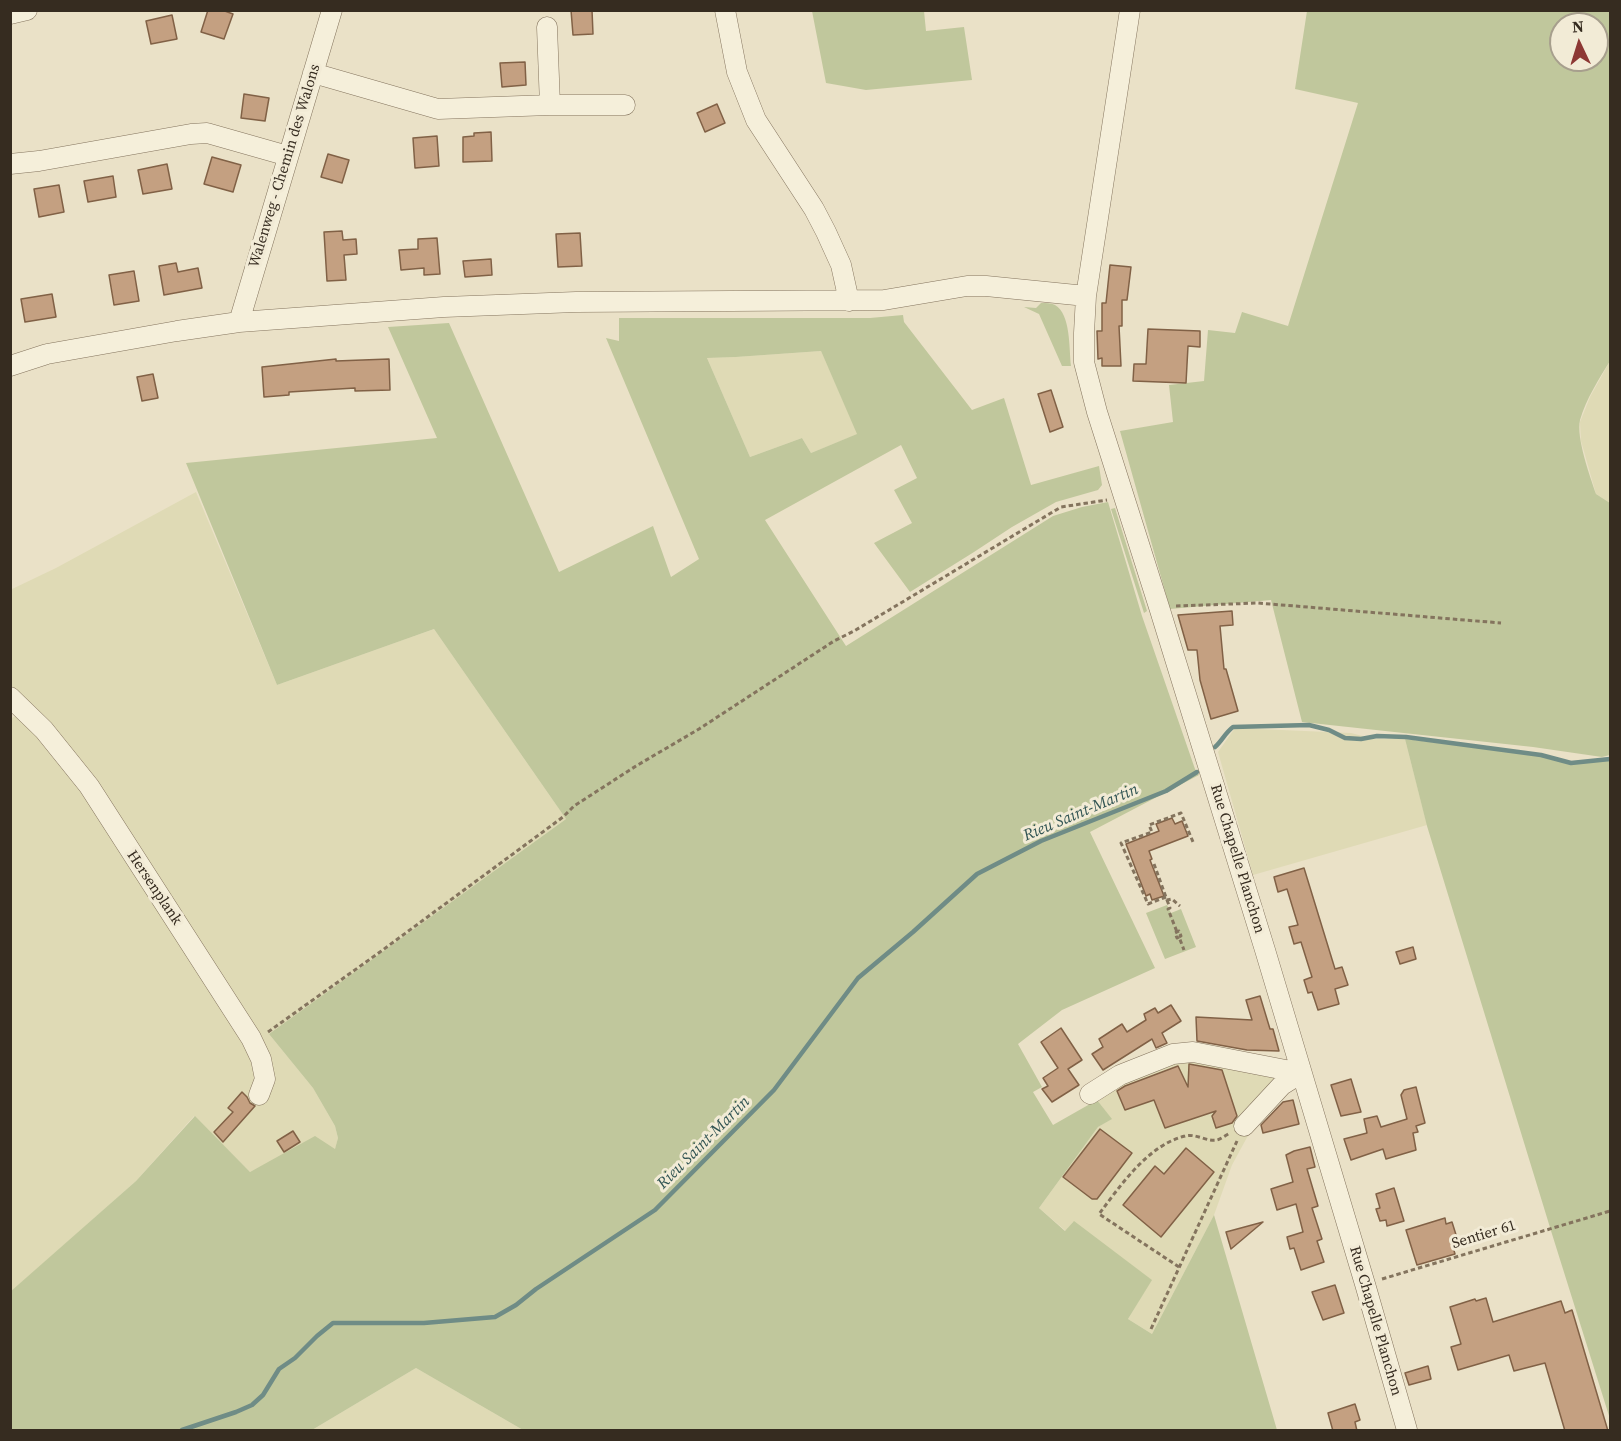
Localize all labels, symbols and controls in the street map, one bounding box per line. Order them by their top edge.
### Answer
north arrow [1549,12,1609,72]
text: N [1571,15,1584,37]
street label: Walenweg - Chemin des Walons [245,62,325,270]
water label: Rieu Saint-Martin [1021,780,1141,846]
street label: Rue Chapelle Planchon [1206,782,1268,936]
street label: Hersenplank [122,847,186,929]
water label: Rieu Saint-Martin [654,1093,754,1193]
street label: Sentier 61 [1450,1217,1518,1253]
street label: Rue Chapelle Planchon [1345,1244,1405,1398]

